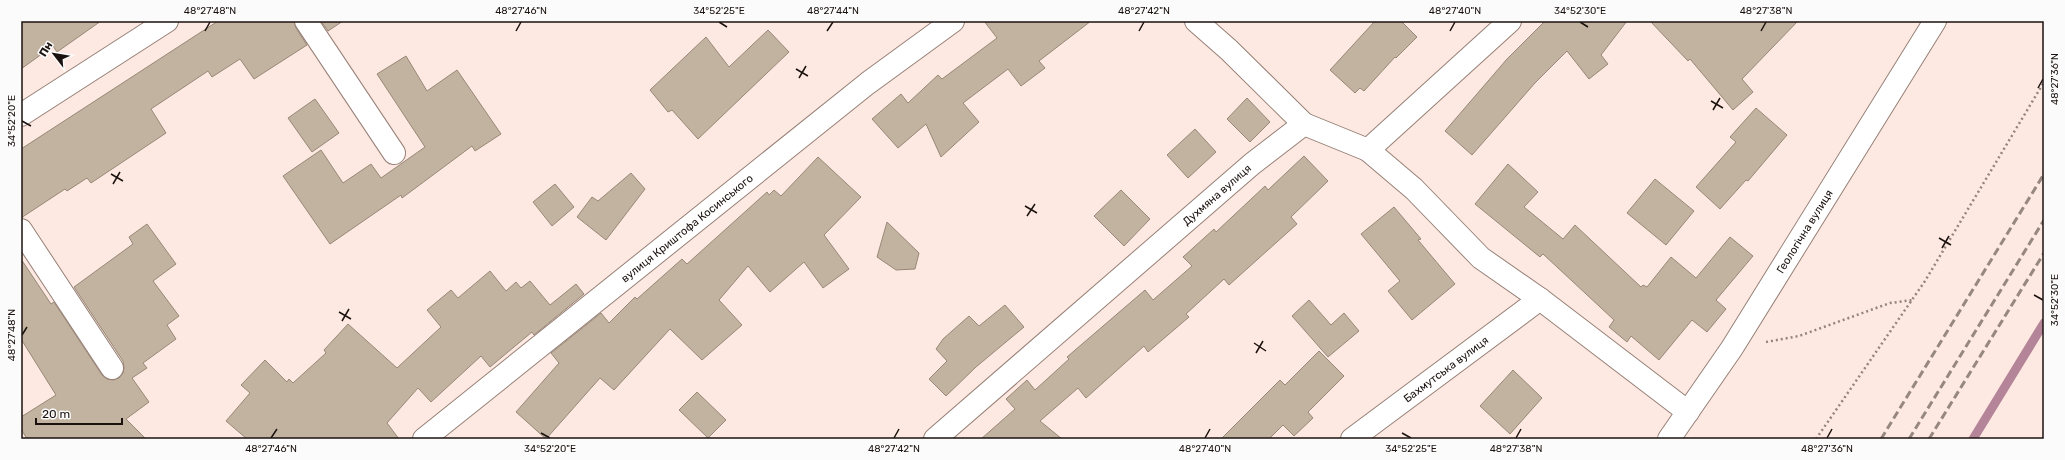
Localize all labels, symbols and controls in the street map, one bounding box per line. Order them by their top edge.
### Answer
text: 48°27'48"N [184,5,236,17]
text: 48°27'46"N [495,5,547,17]
text: 34°52'25"E [693,5,745,17]
text: 48°27'44"N [807,5,859,17]
text: 48°27'42"N [1118,5,1170,17]
text: 48°27'40"N [1429,5,1481,17]
text: 34°52'30"E [1554,5,1606,17]
text: 48°27'38"N [1740,5,1792,17]
north arrow [34,34,74,74]
text: Пн [36,39,55,59]
text: 48°27'36"N [2049,53,2061,105]
text: 34°52'20"E [6,95,18,147]
street label: Духмяна вулиця [1180,162,1254,228]
street label: вулиця Криштофа Косинського [619,172,756,285]
street label: Геологічна вулиця [1774,187,1836,276]
text: 34°52'30"E [2049,274,2061,326]
text: 48°27'48"N [6,309,18,361]
street label: Бахмутська вулиця [1401,334,1491,405]
scale bar [36,400,122,426]
text: 20 m [42,407,70,421]
text: 48°27'46"N [245,443,297,455]
text: 34°52'20"E [524,443,576,455]
text: 48°27'42"N [868,443,920,455]
text: 48°27'40"N [1179,443,1231,455]
text: 34°52'25"E [1385,443,1437,455]
text: 48°27'38"N [1490,443,1542,455]
text: 48°27'36"N [1801,443,1853,455]

